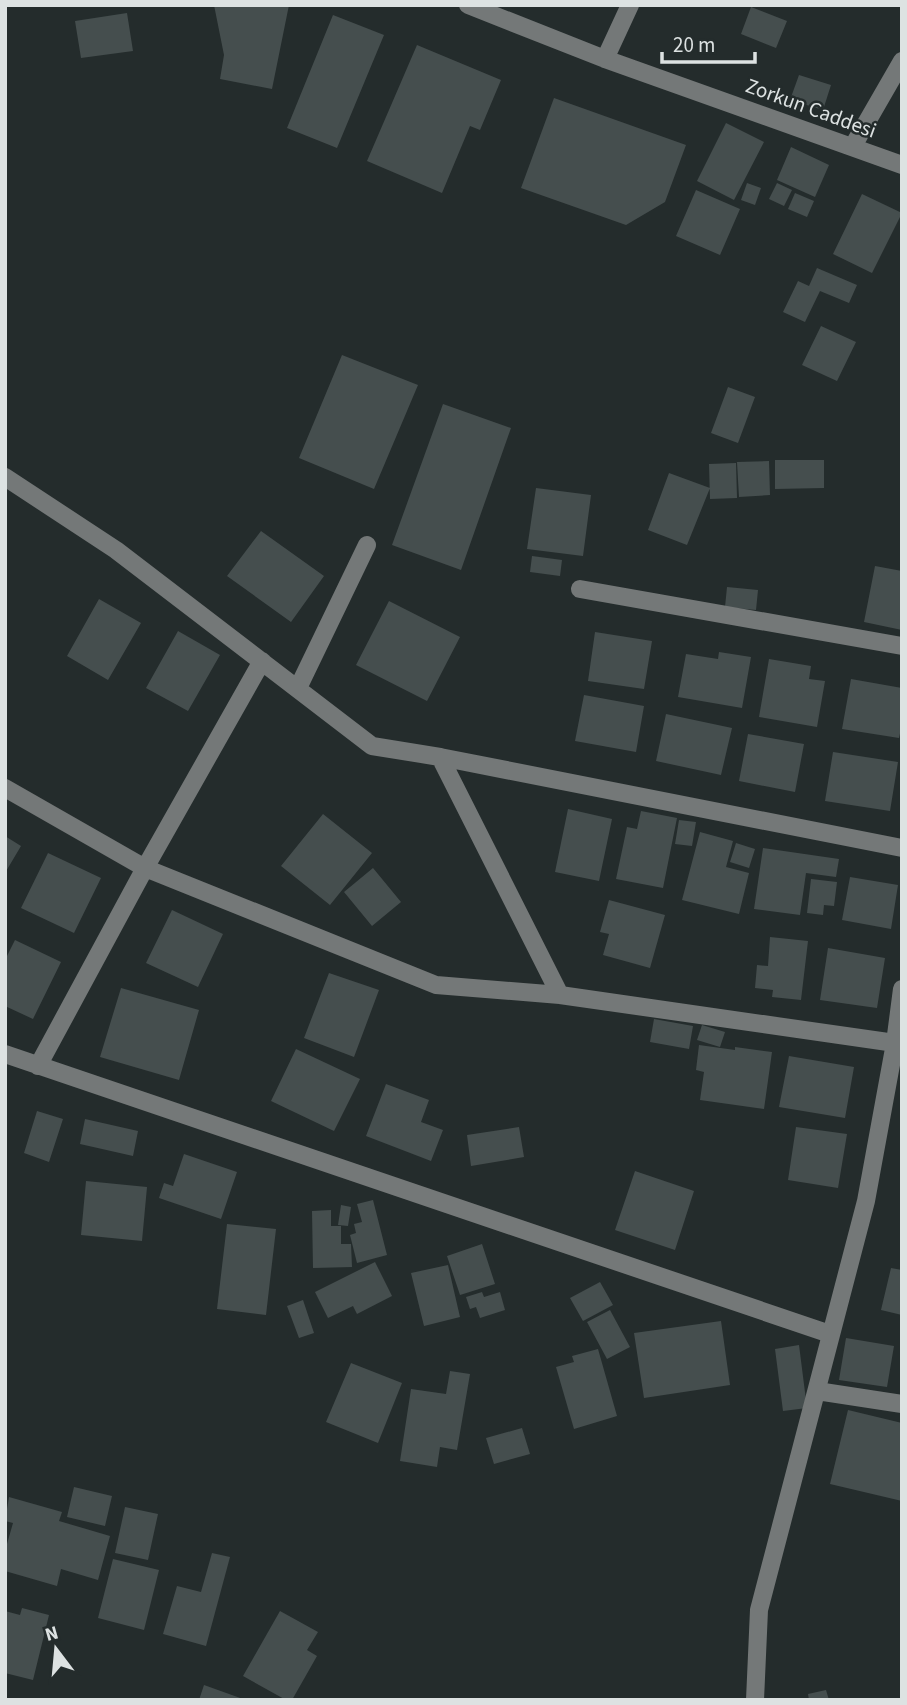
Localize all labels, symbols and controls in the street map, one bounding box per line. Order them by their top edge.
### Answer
scale bar [662,21,755,65]
text: 20 m [673,30,715,60]
street label: Zorkun Caddesi [741,70,881,146]
north arrow [21,1614,91,1684]
text: N [42,1619,62,1649]

